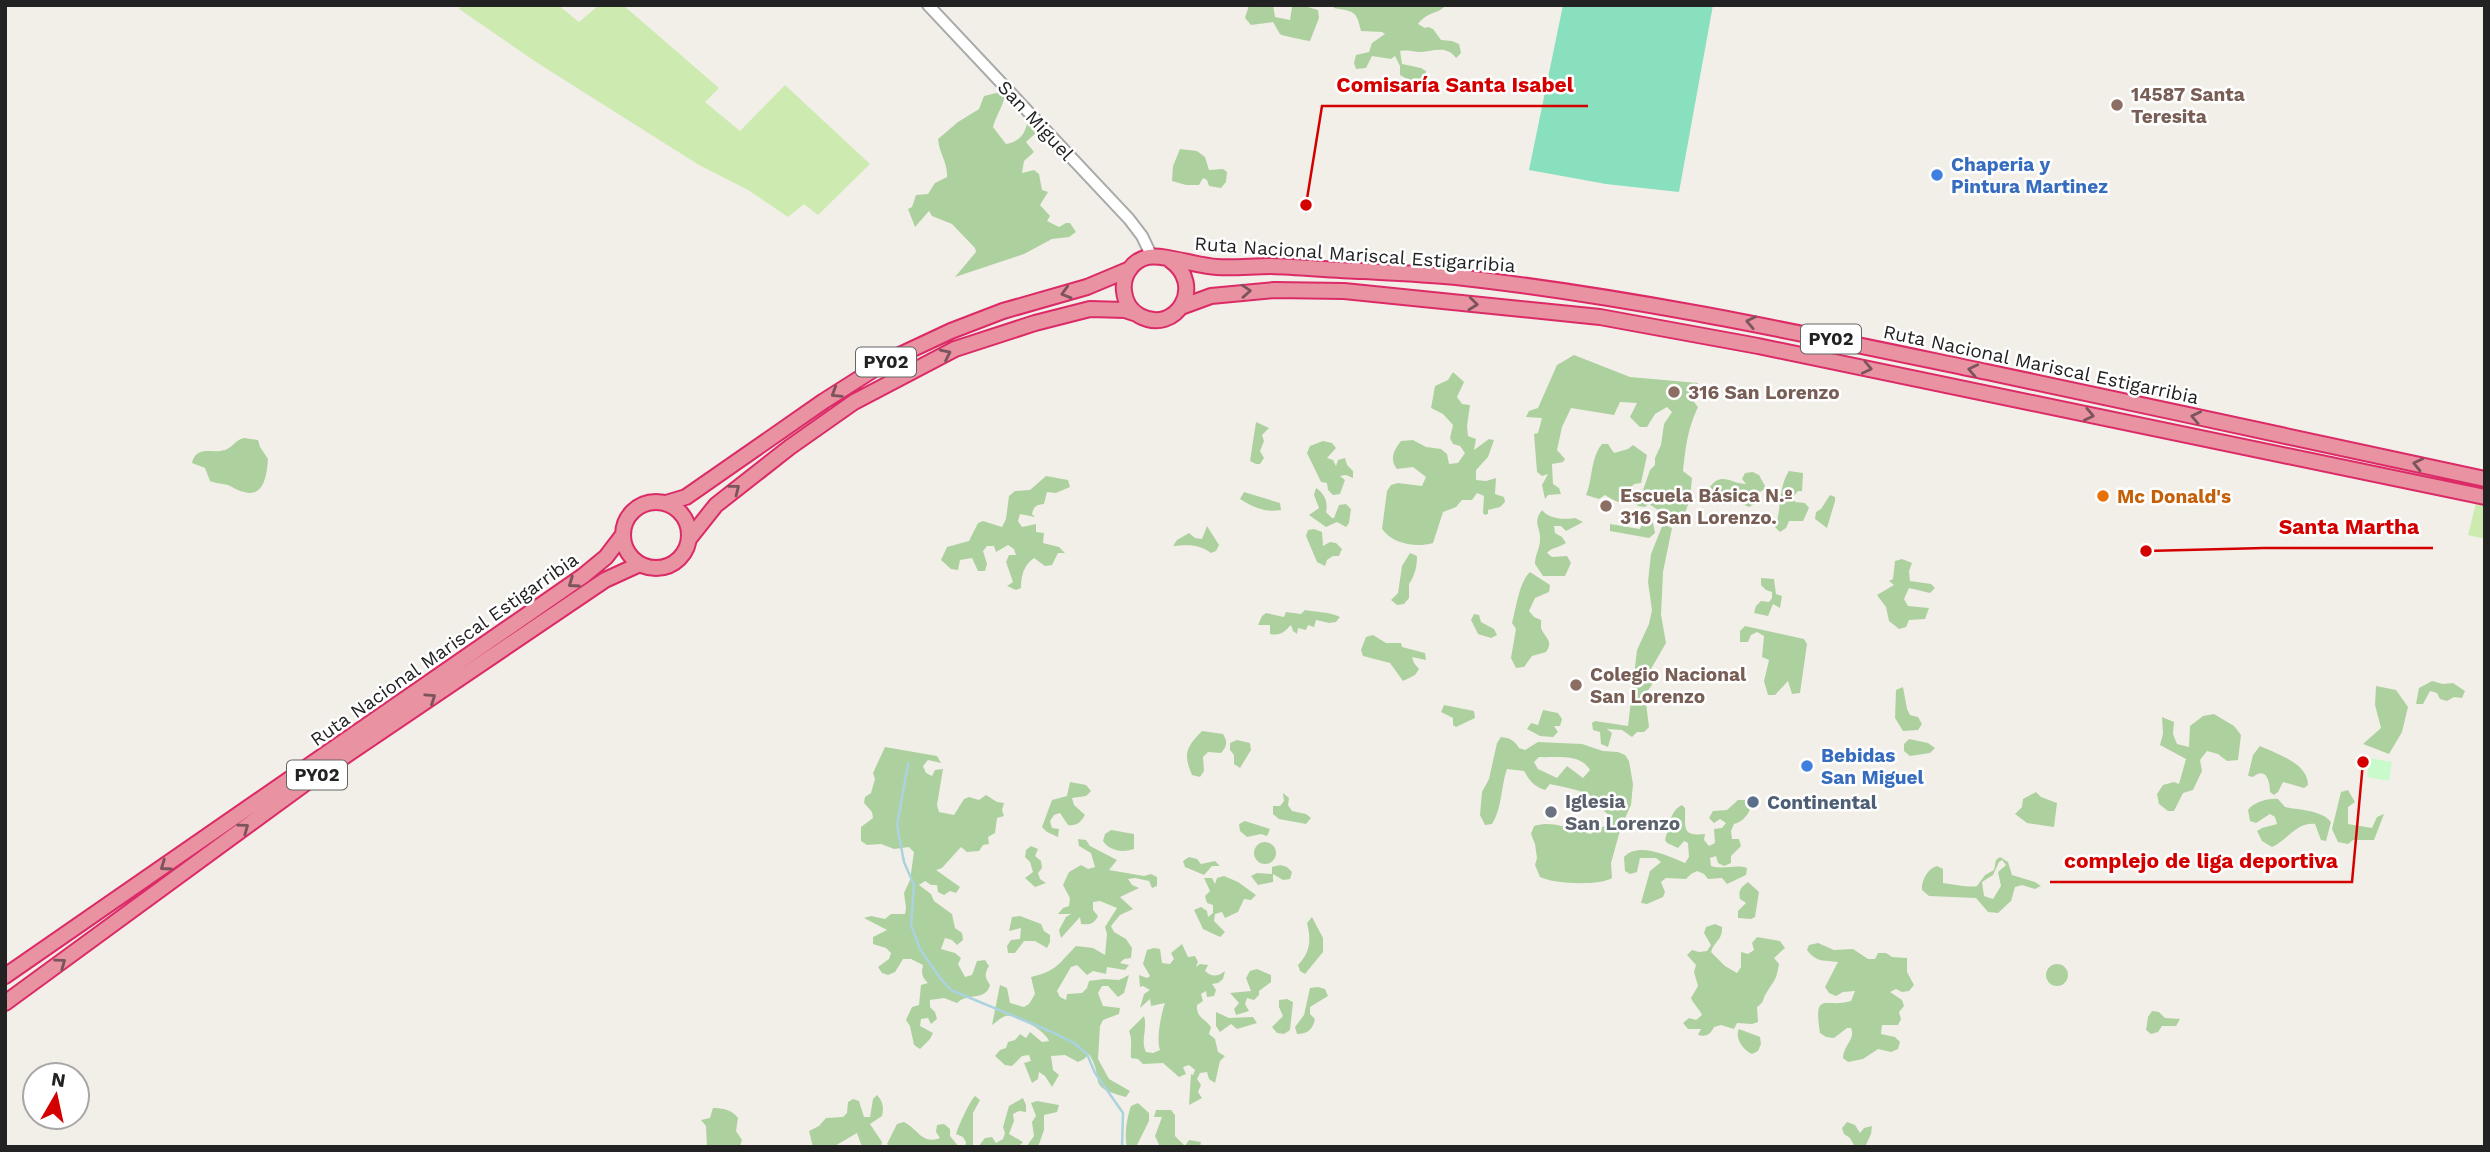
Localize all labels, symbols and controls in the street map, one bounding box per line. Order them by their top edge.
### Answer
callout: Comisaría Santa Isabel [1322,64,1588,106]
text: Comisaría Santa Isabel [1336,72,1574,97]
street label: San Miguel [993,76,1079,165]
place label: 14587 Santa Teresita [2131,83,2245,128]
marker: 14587 Santa Teresita [2109,97,2125,113]
place label: Chaperia y Pintura Martinez [1951,153,2108,198]
marker: Chaperia y Pintura Martinez [1929,167,1945,183]
street label: Ruta Nacional Mariscal Estigarribia [1194,232,1516,277]
one-way arrow [1241,284,1252,299]
one-way arrow [1060,285,1072,299]
one-way arrow [1468,296,1479,311]
one-way arrow [1745,316,1757,331]
street label: Ruta Nacional Mariscal Estigarribia [1881,320,2201,409]
road number: PY02 [1801,324,1861,354]
road number: PY02 [856,348,916,376]
one-way arrow [939,348,951,362]
one-way arrow [1861,360,1873,375]
one-way arrow [1967,363,1979,378]
place label: 316 San Lorenzo [1688,381,1840,404]
marker: 316 San Lorenzo [1666,384,1682,400]
one-way arrow [831,385,844,398]
one-way arrow [2083,406,2095,421]
one-way arrow [2190,410,2202,425]
one-way arrow [2412,458,2424,473]
place label: Escuela Básica N.º 316 San Lorenzo. [1620,484,1792,529]
one-way arrow [727,485,740,498]
place label: Mc Donald's [2117,485,2231,508]
marker: Mc Donald's [2095,488,2111,504]
marker: Escuela Básica N.º 316 San Lorenzo. [1598,498,1614,514]
callout: Santa Martha [2264,506,2433,548]
text: Santa Martha [2279,514,2420,539]
street label: Ruta Nacional Mariscal Estigarribia [306,548,583,751]
one-way arrow [568,575,581,587]
place label: Colegio Nacional San Lorenzo [1590,663,1747,708]
marker: Colegio Nacional San Lorenzo [1568,677,1584,693]
one-way arrow [423,694,436,707]
place label: Bebidas San Miguel [1821,744,1925,789]
marker: Bebidas San Miguel [1799,758,1815,774]
road number: PY02 [287,760,347,790]
place label: Iglesia San Lorenzo [1565,790,1680,835]
place label: Continental [1767,791,1878,814]
marker: Continental [1745,794,1761,810]
marker: Iglesia San Lorenzo [1543,804,1559,820]
one-way arrow [236,824,249,837]
callout: complejo de liga deportiva [2050,840,2352,882]
text: complejo de liga deportiva [2064,848,2339,873]
one-way arrow [160,858,173,870]
one-way arrow [53,959,65,971]
north arrow [21,1061,91,1131]
text: N [50,1067,67,1092]

